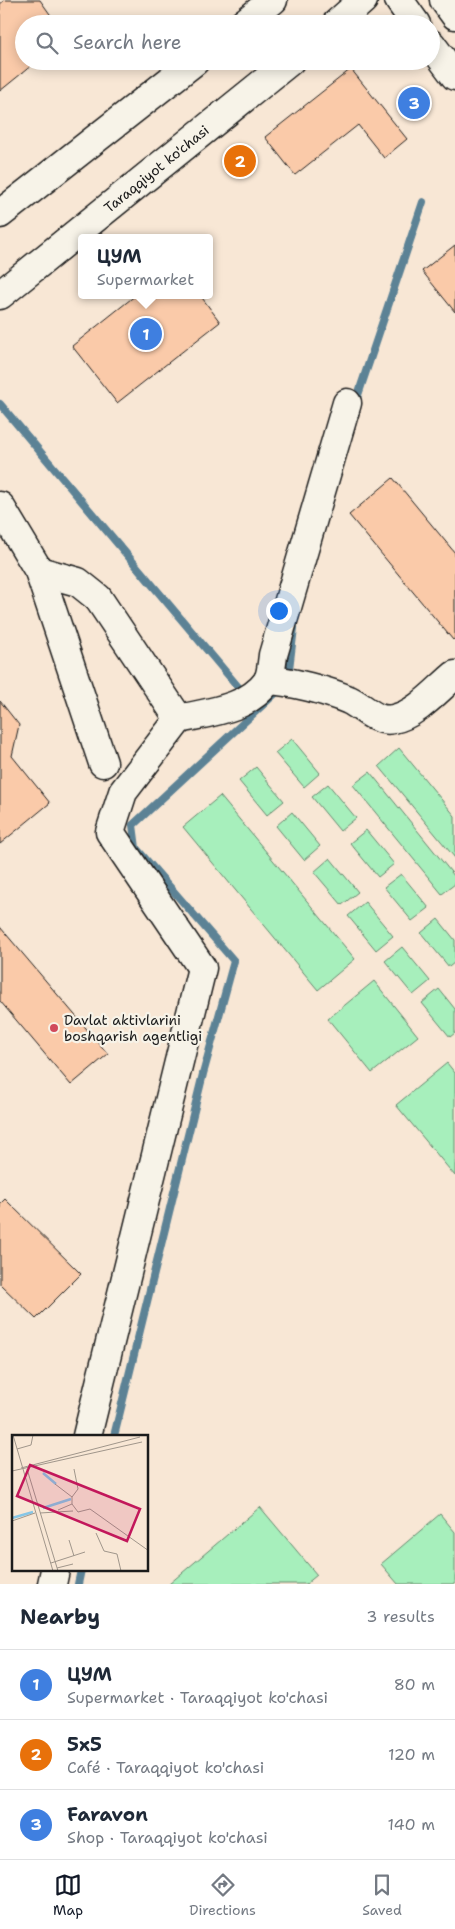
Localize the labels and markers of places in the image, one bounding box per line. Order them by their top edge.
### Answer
pin: 3 [398,84,430,122]
pin: 2 [224,142,256,180]
pin: 1 [130,315,162,353]
place label: Davlat aktivlarini boshqarish agentligi [64,1011,202,1045]
marker: Davlat aktivlarini boshqarish agentligi [48,1022,60,1034]

